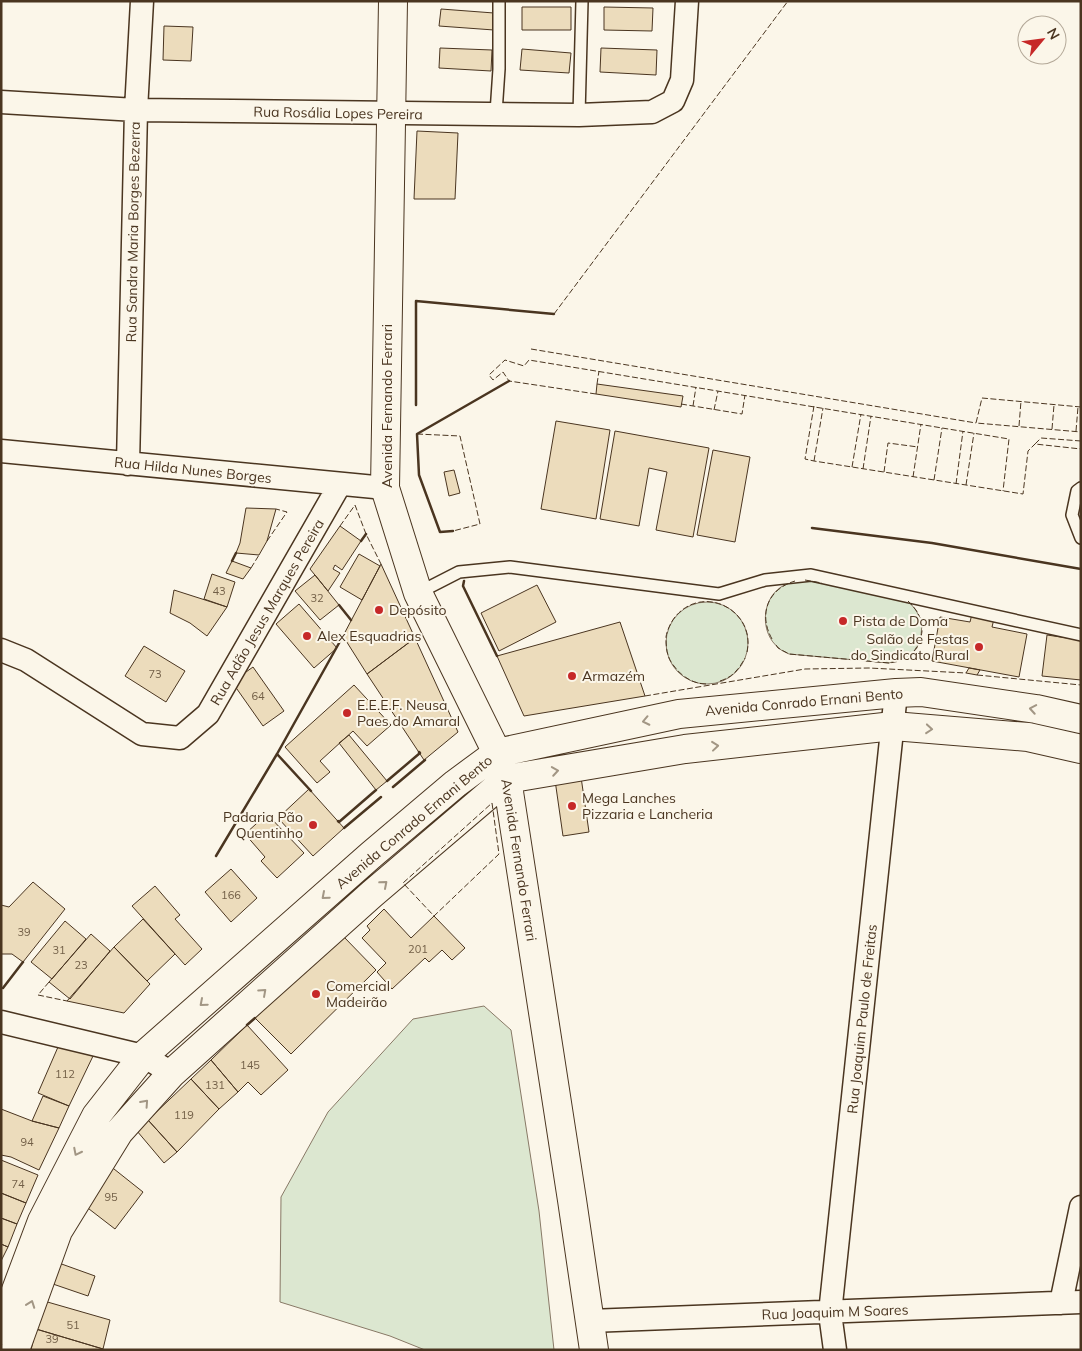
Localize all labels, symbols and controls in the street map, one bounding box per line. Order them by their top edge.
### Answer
north arrow [1017,15,1067,65]
text: N [1043,25,1064,43]
street label: Rua Rosália Lopes Pereira [253,103,423,123]
street label: Rua Sandra Maria Borges Bezerra [122,121,144,343]
street label: Avenida Fernando Ferrari [378,324,396,488]
street label: Rua Hilda Nunes Borges [113,453,273,487]
street label: Rua Adão Jesus Marques Pereira [206,516,328,708]
house number: 43 [212,584,226,598]
house number: 32 [310,591,324,605]
place label: Depósito [389,601,447,619]
marker: Depósito [373,604,385,616]
place label: Pista de Doma [853,612,948,630]
marker: Pista de Doma [837,615,849,627]
place label: Alex Esquadrias [317,627,421,645]
marker: Alex Esquadrias [301,630,313,642]
place label: Salão de Festas do Sindicato Rural [851,630,969,664]
marker: Salão de Festas do Sindicato Rural [973,641,985,653]
house number: 73 [148,667,162,681]
place label: Armazém [582,667,645,685]
marker: Armazém [566,670,578,682]
street label: Avenida Conrado Ernani Bento [704,684,904,720]
house number: 64 [251,689,265,703]
place label: E.E.E.F. Neusa Paes do Amaral [357,696,460,730]
one-way arrow [1029,704,1037,714]
marker: E.E.E.F. Neusa Paes do Amaral [341,707,353,719]
one-way arrow [642,715,651,725]
one-way arrow [925,723,933,734]
one-way arrow [712,741,720,752]
street label: Avenida Conrado Ernani Bento [332,751,496,893]
one-way arrow [550,766,559,776]
street label: Avenida Fernando Ferrari [497,778,541,942]
place label: Mega Lanches Pizzaria e Lancheria [582,789,713,823]
marker: Mega Lanches Pizzaria e Lancheria [566,800,578,812]
place label: Padaria Pão Quentinho [223,808,303,842]
marker: Padaria Pão Quentinho [307,819,319,831]
one-way arrow [379,881,388,890]
house number: 166 [221,888,241,902]
one-way arrow [322,890,331,899]
street label: Rua Joaquim Paulo de Freitas [843,923,881,1115]
house number: 39 [17,925,31,939]
house number: 201 [408,942,428,956]
house number: 31 [52,943,66,957]
house number: 23 [74,958,88,972]
place label: Comercial Madeirão [326,977,390,1011]
marker: Comercial Madeirão [310,988,322,1000]
one-way arrow [258,989,267,998]
one-way arrow [200,997,209,1006]
house number: 145 [240,1058,260,1072]
house number: 112 [55,1067,75,1081]
house number: 131 [205,1078,225,1092]
one-way arrow [139,1100,148,1109]
house number: 119 [174,1108,194,1122]
house number: 94 [20,1135,34,1149]
one-way arrow [73,1147,83,1156]
house number: 74 [11,1177,25,1191]
house number: 95 [104,1190,118,1204]
one-way arrow [26,1300,36,1309]
street label: Rua Joaquim M Soares [761,1300,909,1324]
house number: 51 [66,1318,80,1332]
house number: 39 [45,1332,59,1346]

